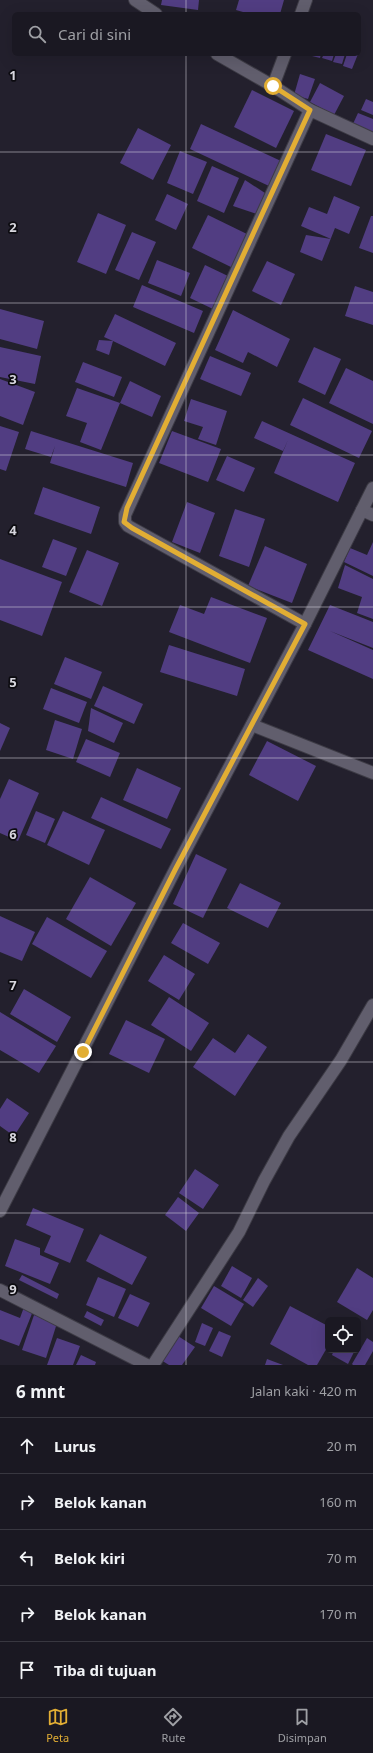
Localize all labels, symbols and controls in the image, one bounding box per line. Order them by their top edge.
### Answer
search box [12,12,361,56]
icon: search [26,23,48,45]
text: Cari di sini [58,24,131,44]
text: 1 [9,66,17,84]
route start [264,77,282,95]
text: 2 [9,218,17,236]
text: 3 [9,370,17,388]
text: 4 [9,521,17,539]
text: 5 [9,673,17,691]
text: 6 [9,825,17,843]
text: 7 [9,976,17,994]
route end [74,1043,92,1061]
text: 8 [9,1128,17,1146]
text: 9 [9,1280,17,1298]
map controls [325,1317,361,1353]
button: locate [325,1317,361,1353]
text: 6 mnt [16,1380,65,1403]
text: Jalan kaki · 420 m [251,1382,357,1400]
icon: ahead [16,1435,38,1457]
text: Lurus [54,1436,96,1456]
text: 20 m [327,1437,357,1455]
icon: right [16,1491,38,1513]
text: Belok kanan [54,1492,147,1512]
text: 160 m [319,1493,357,1511]
icon: left [16,1547,38,1569]
text: Belok kiri [54,1548,125,1568]
text: 70 m [327,1549,357,1567]
icon: right [16,1603,38,1625]
text: Belok kanan [54,1604,147,1624]
text: 170 m [319,1605,357,1623]
icon: arrive [16,1659,38,1681]
text: Tiba di tujuan [54,1660,157,1680]
tab: Peta [46,1706,69,1745]
tab: Rute [162,1706,185,1745]
tab: Disimpan [278,1706,327,1745]

